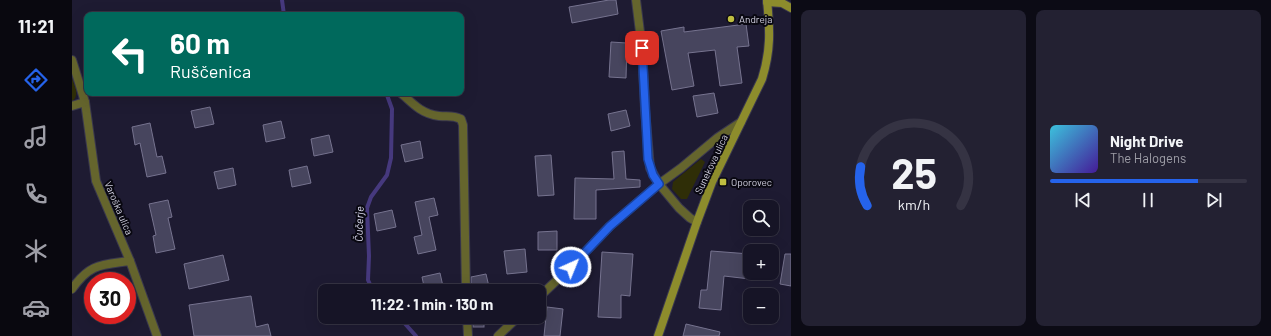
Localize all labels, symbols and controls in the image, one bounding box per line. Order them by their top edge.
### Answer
place label: Andreja [739,13,772,25]
marker: Andreja [726,14,736,24]
text: 11:21 [18,15,54,37]
text: 60 m [170,26,230,60]
icon: left [104,28,156,80]
pin [625,31,659,65]
icon: arrive [631,37,653,59]
text: Ruščenica [170,60,251,82]
icon: directions [22,66,50,94]
icon: music [22,123,50,151]
street label: Sunekova ulica [692,132,730,196]
text: Night Drive [1110,132,1183,150]
text: 25 [891,147,936,197]
text: The Halogens [1110,150,1186,166]
place label: Oporovec [731,176,772,188]
marker: Oporovec [718,177,728,187]
street label: Varoška ulica [102,179,136,237]
icon: phone [22,180,50,208]
icon: previous [1072,189,1094,211]
icon: pause [1137,189,1159,211]
icon: next [1203,189,1225,211]
text: km/h [897,196,930,213]
map controls [743,200,779,324]
button: search [743,200,779,236]
water label: Čučerje [351,206,366,242]
icon: climate [22,237,50,265]
button: + [743,244,779,280]
position arrow [550,246,592,288]
speed limit sign: 30 [84,272,136,324]
button: − [743,288,779,324]
icon: car [22,294,50,322]
text: 11:22 · 1 min · 130 m [371,295,493,313]

